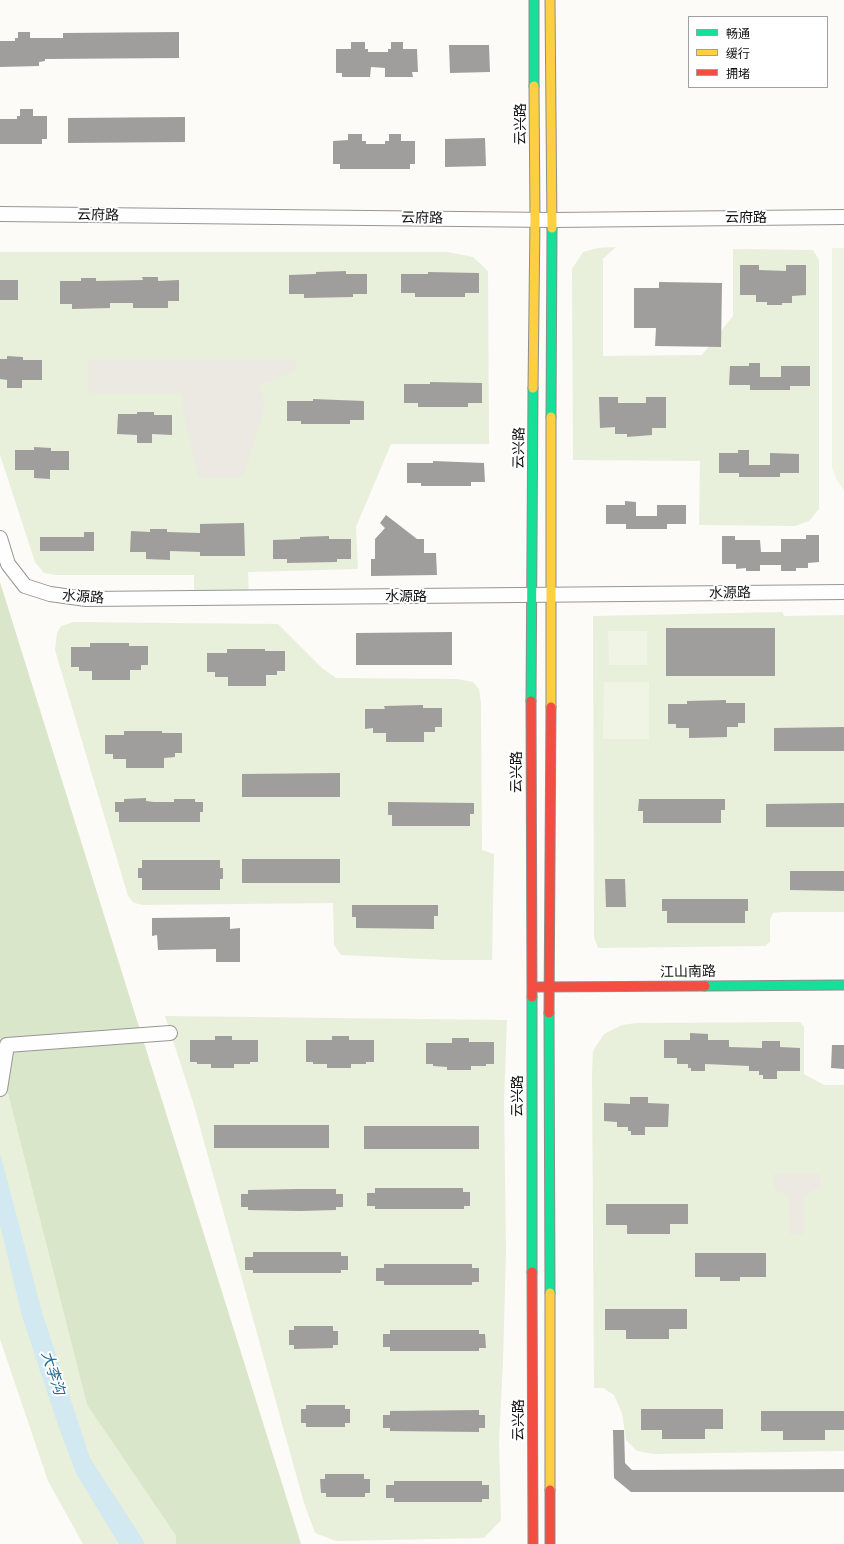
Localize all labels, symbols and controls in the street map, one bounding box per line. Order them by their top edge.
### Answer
legend [688,16,828,88]
text: 畅通 [726,25,750,41]
text: 缓行 [726,45,750,61]
text: 拥堵 [726,65,750,81]
street label: 云兴路 [513,103,529,145]
street label: 云府路 [77,206,119,224]
street label: 云府路 [401,209,443,227]
street label: 云府路 [725,210,767,226]
street label: 云兴路 [510,427,528,469]
street label: 水源路 [709,584,751,602]
street label: 水源路 [61,587,105,607]
street label: 水源路 [385,589,427,605]
street label: 云兴路 [509,751,525,793]
street label: 江山南路 [660,963,716,981]
street label: 云兴路 [510,1075,526,1117]
water label: 大李沟 [37,1349,69,1397]
street label: 云兴路 [511,1399,527,1441]

